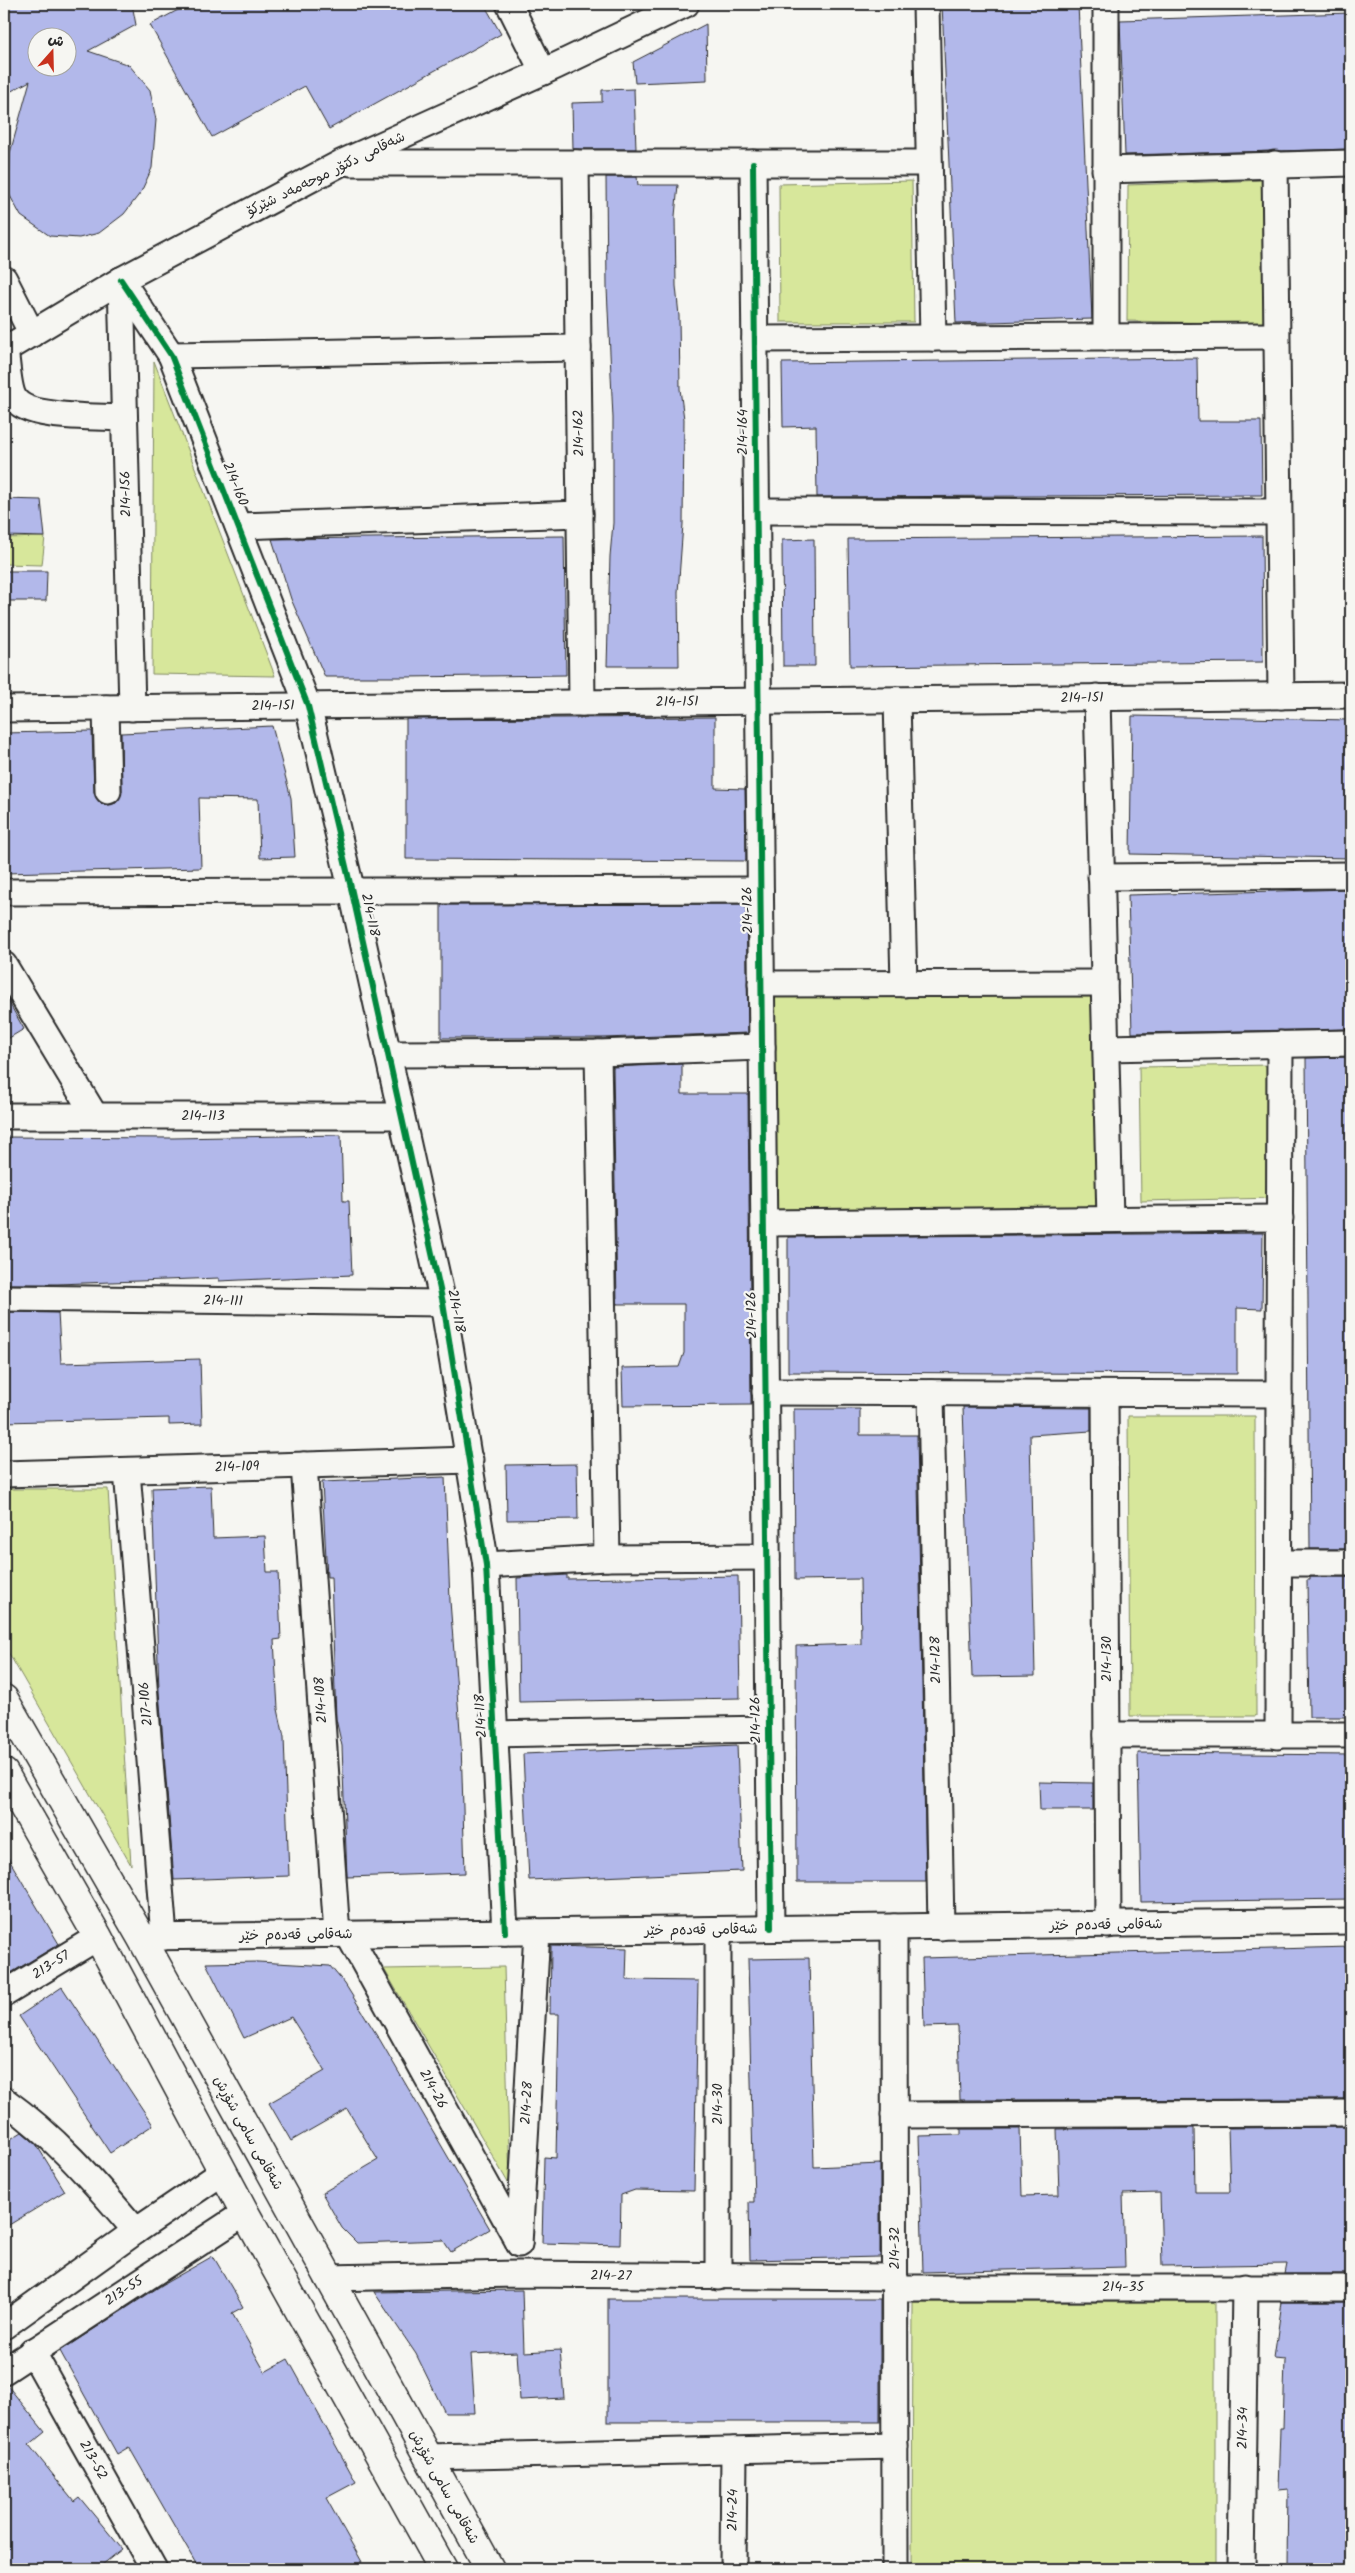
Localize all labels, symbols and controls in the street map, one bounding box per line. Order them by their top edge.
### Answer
north arrow [28,28,78,78]
text: ش [45,28,67,54]
street label: شەقامی دکتۆر موحەمەد شێرکۆ [242,126,409,222]
street label: 214-164 [732,408,754,455]
street label: 214-162 [568,409,590,457]
street label: 214-160 [216,459,254,509]
street label: 214-156 [115,471,137,517]
street label: 214-151 [1060,687,1104,709]
street label: 214-151 [655,691,699,713]
street label: 214-151 [251,695,295,717]
street label: 214-126 [737,886,759,934]
street label: 214-118 [355,891,385,939]
street label: 214-113 [181,1105,225,1127]
street label: 214-118 [441,1287,471,1335]
street label: 214-111 [203,1290,243,1312]
street label: 214-126 [741,1291,763,1339]
street label: 214-109 [214,1455,260,1479]
street label: 214-128 [925,1635,947,1684]
street label: 214-130 [1096,1636,1118,1682]
street label: 214-108 [308,1675,334,1724]
street label: 217-106 [133,1681,159,1727]
street label: 214-118 [469,1693,493,1738]
street label: 214-126 [745,1696,767,1744]
street label: شەقامی قەدەم خێر [1048,1913,1163,1937]
street label: شەقامی قەدەم خێر [643,1918,758,1942]
street label: شەقامی قەدەم خێر [238,1923,353,1947]
street label: 213-57 [28,1945,75,1985]
street label: 214-26 [413,2065,453,2113]
street label: شەقامی سامی شۆڕش [207,2072,289,2195]
street label: 214-28 [515,2080,539,2125]
street label: 214-30 [707,2083,729,2125]
street label: 214-32 [884,2227,906,2269]
street label: 214-27 [590,2265,632,2287]
street label: 213-55 [100,2270,149,2312]
street label: 214-35 [1102,2276,1146,2298]
street label: 214-34 [1232,2406,1254,2449]
street label: شەقامی سامی شۆڕش [403,2426,485,2549]
street label: 213-52 [73,2436,113,2484]
street label: 214-24 [722,2488,744,2531]

